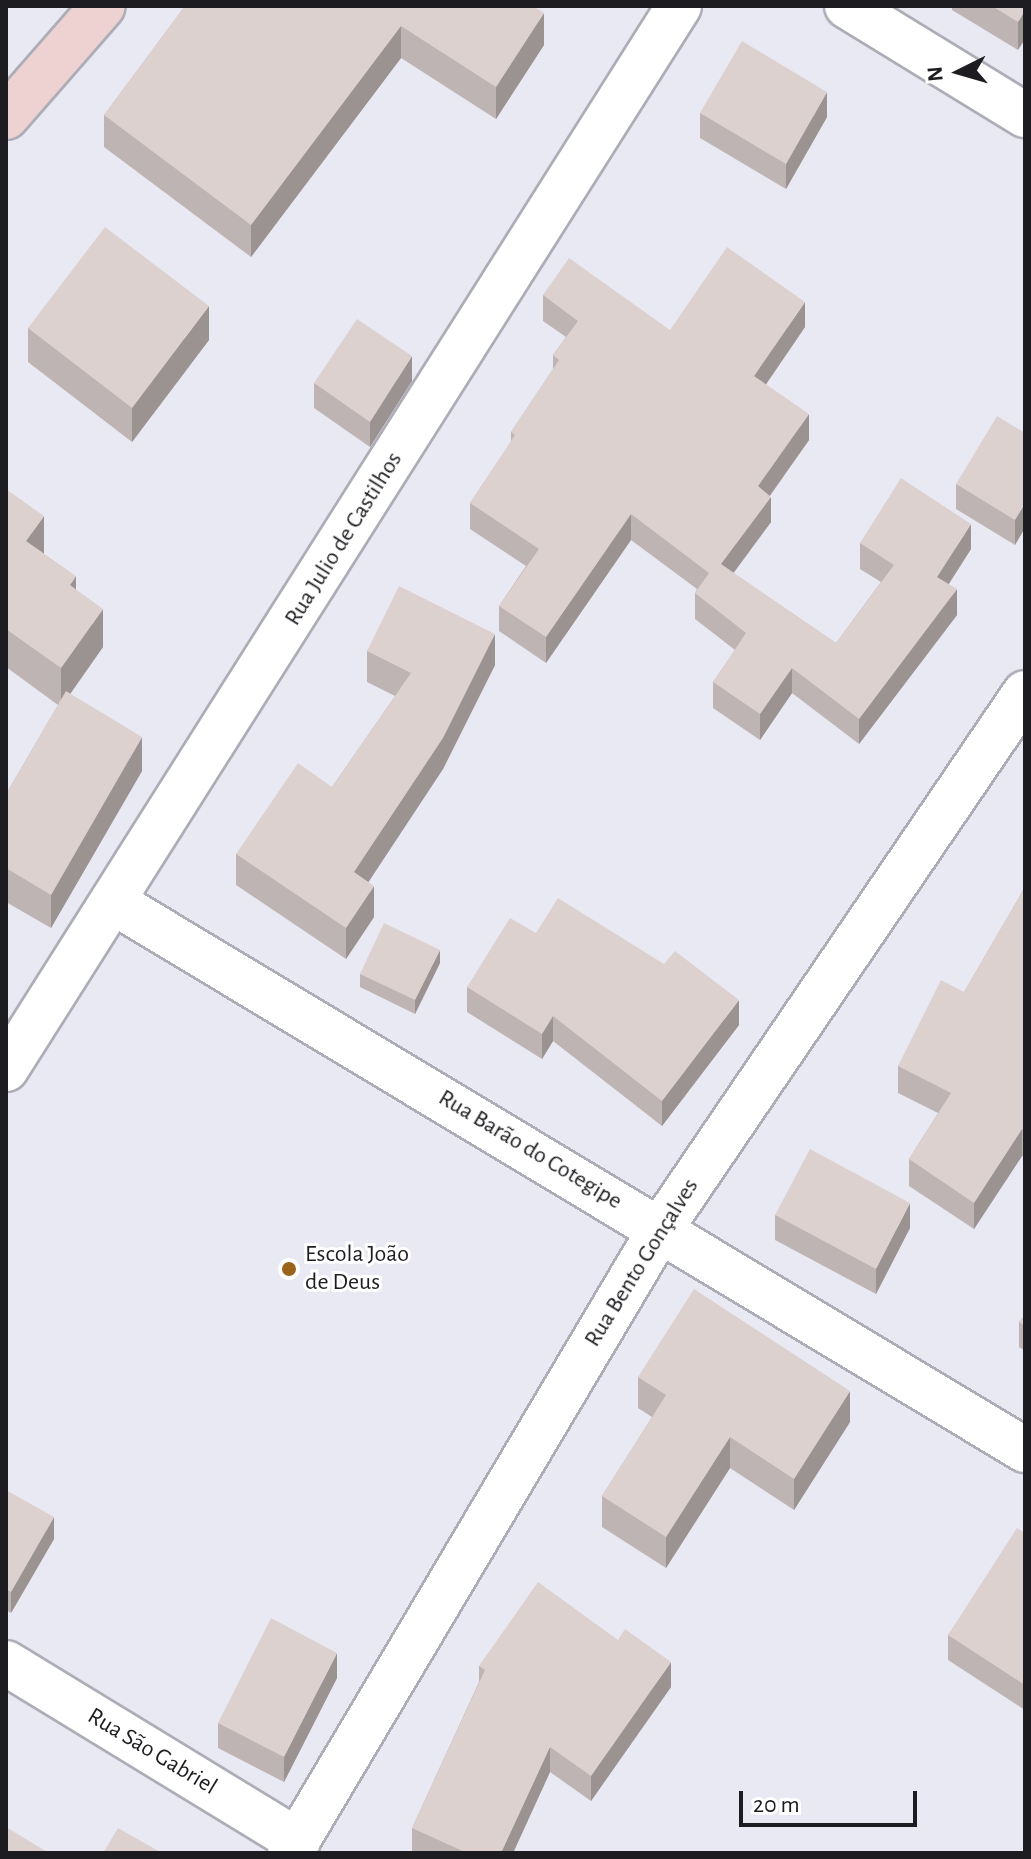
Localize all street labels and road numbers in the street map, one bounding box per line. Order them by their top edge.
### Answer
street label: Rua Julio de Castilhos [279,447,409,631]
street label: Rua Barão do Cotegipe [433,1084,627,1216]
street label: Rua Bento Gonçalves [579,1174,705,1352]
street label: Rua São Gabriel [82,1702,222,1802]

